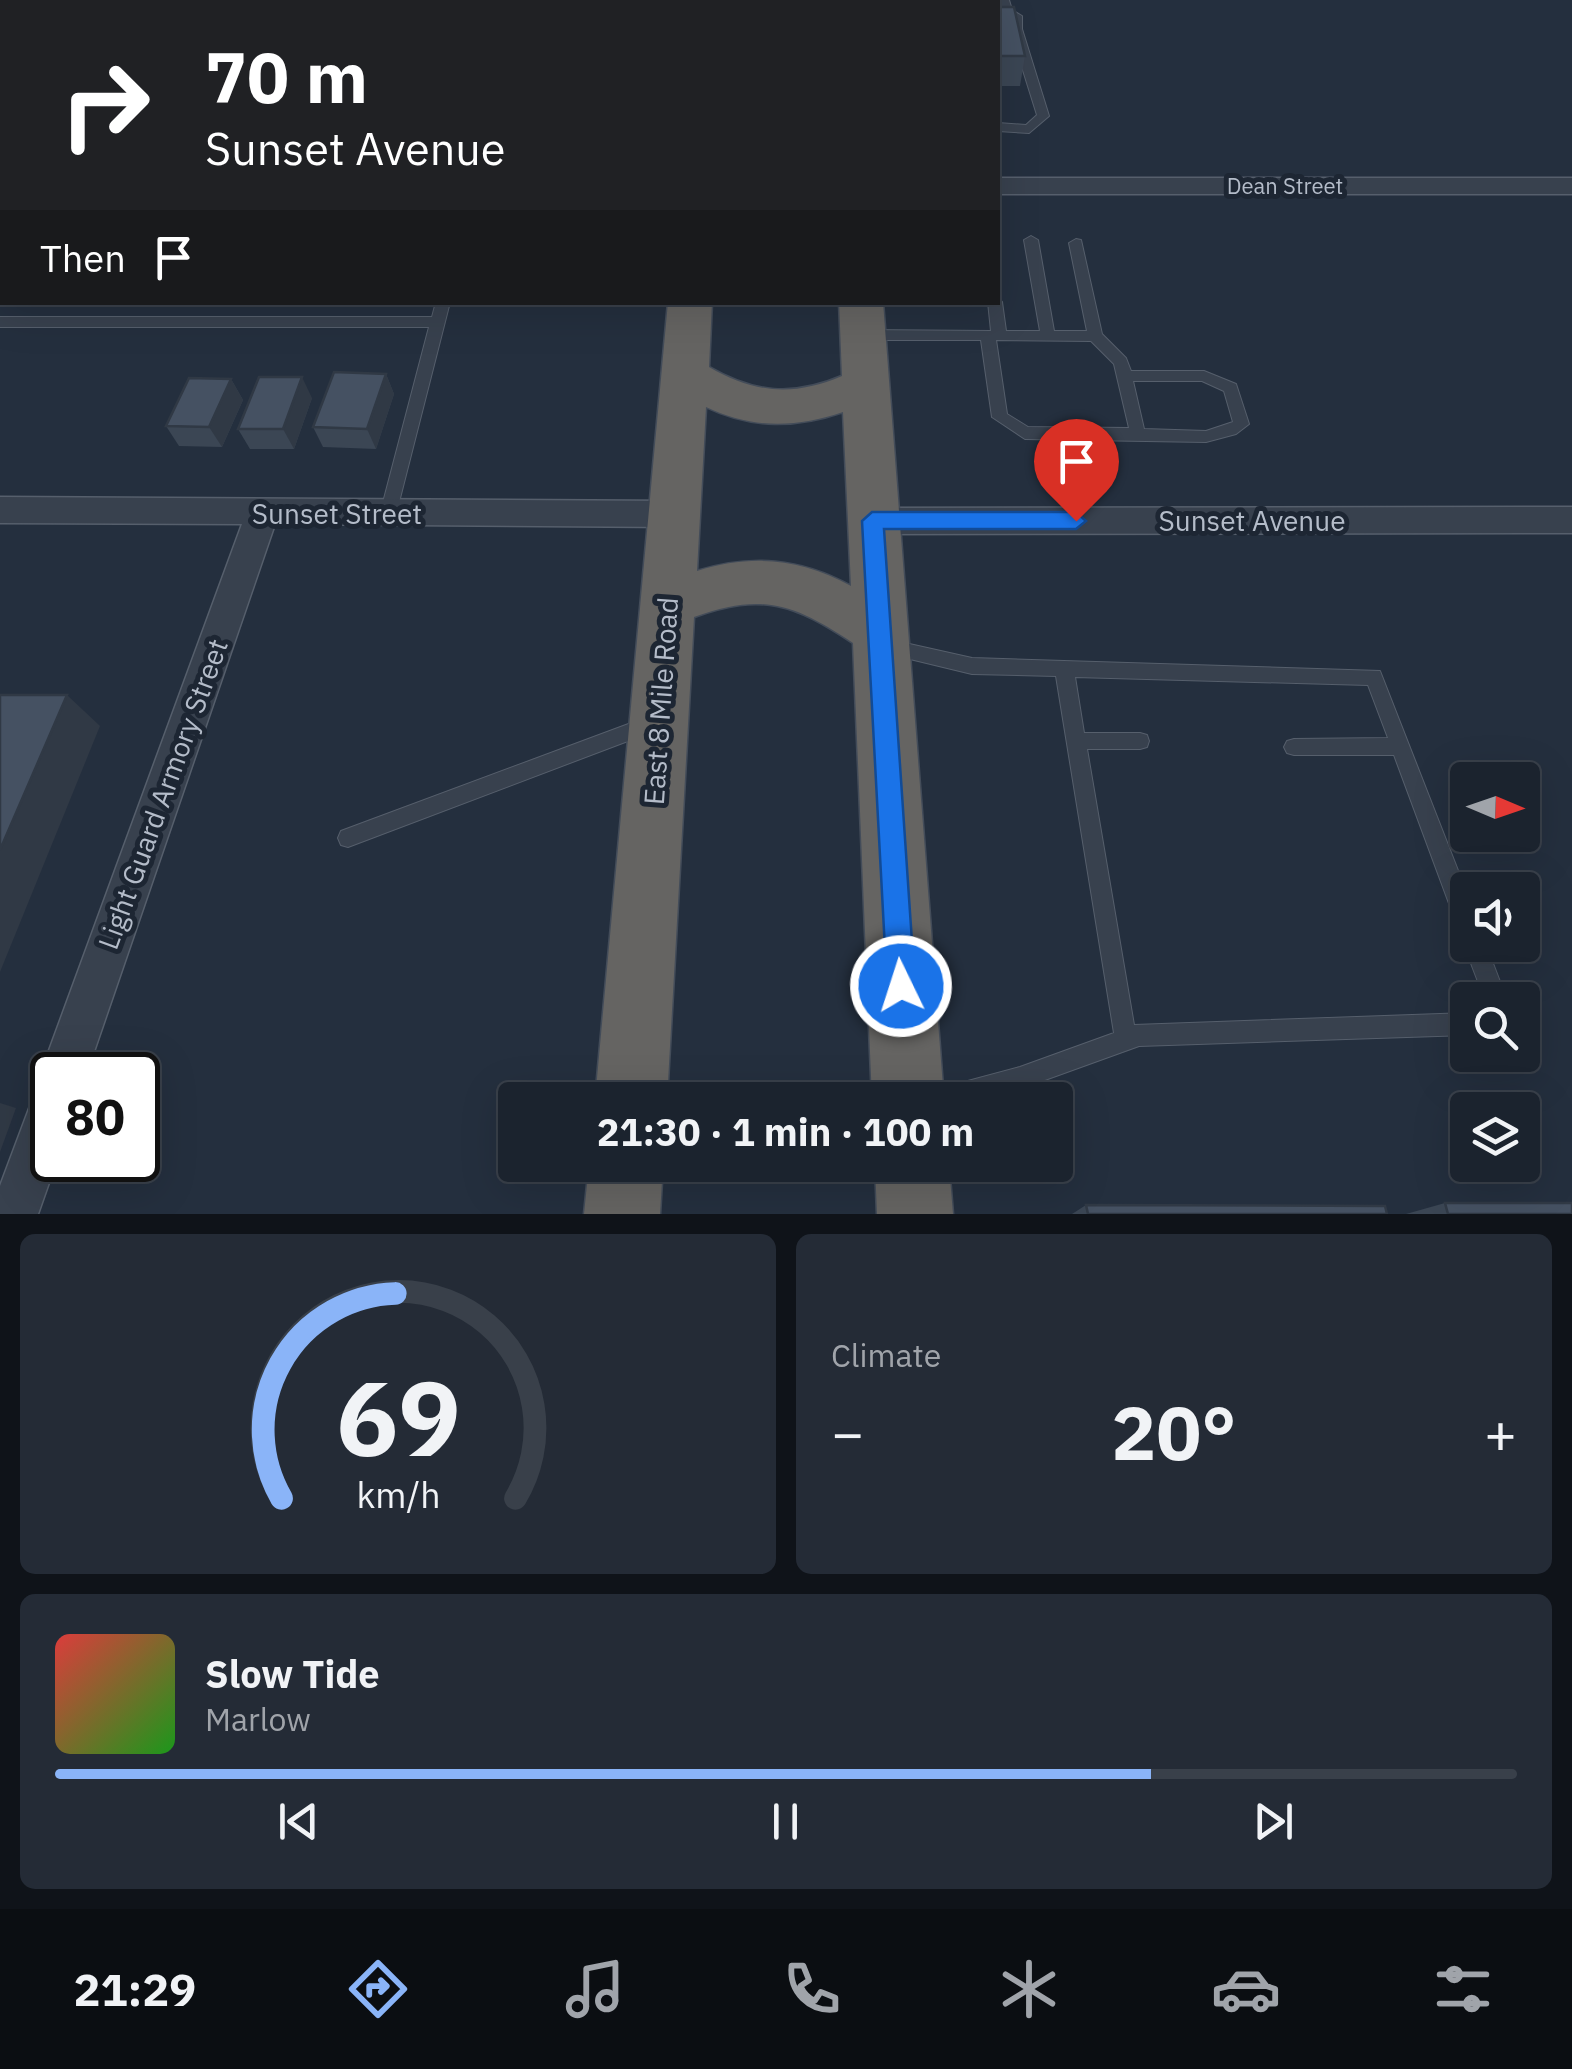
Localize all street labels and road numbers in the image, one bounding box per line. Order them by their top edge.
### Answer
street label: Dean Street [1227,171,1343,200]
street label: Sunset Street [252,495,422,532]
street label: Sunset Avenue [1158,502,1346,539]
street label: East 8 Mile Road [635,596,686,806]
street label: Light Guard Armory Street [89,634,236,954]

